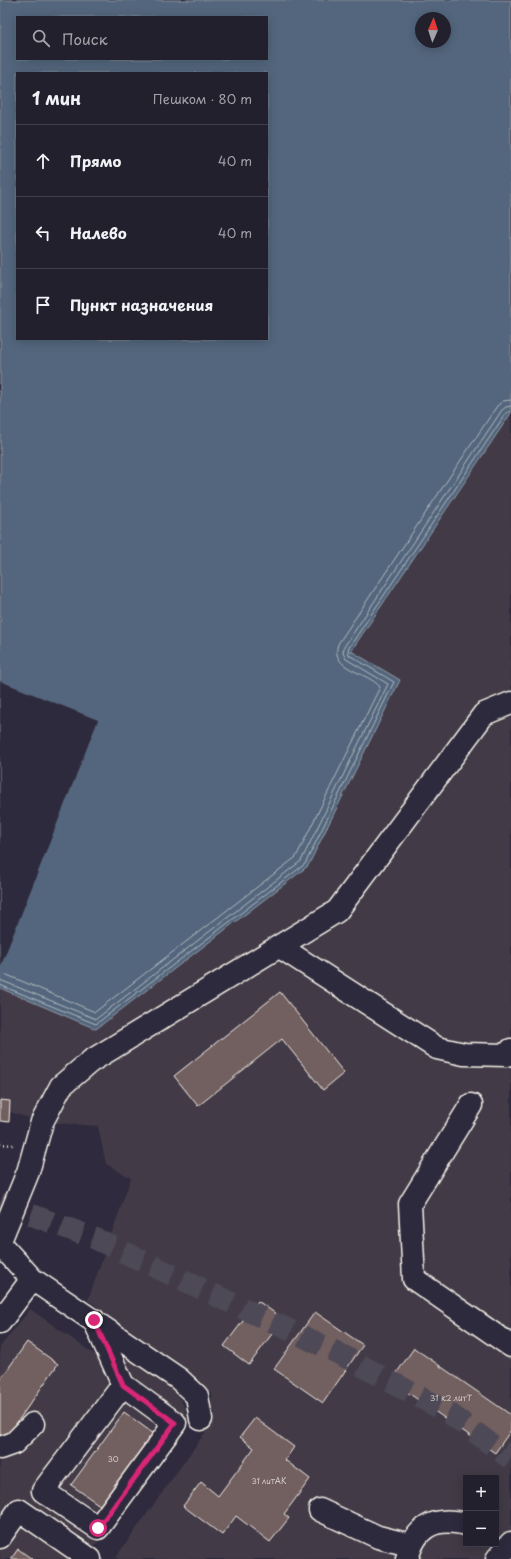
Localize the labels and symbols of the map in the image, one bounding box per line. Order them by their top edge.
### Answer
north arrow [415,12,451,48]
route end [85,1311,103,1329]
house number: 31 к2 литТ [430,1392,473,1404]
house number: 30 [107,1453,119,1465]
house number: 31 литАК [251,1475,287,1487]
route start [89,1519,107,1537]

